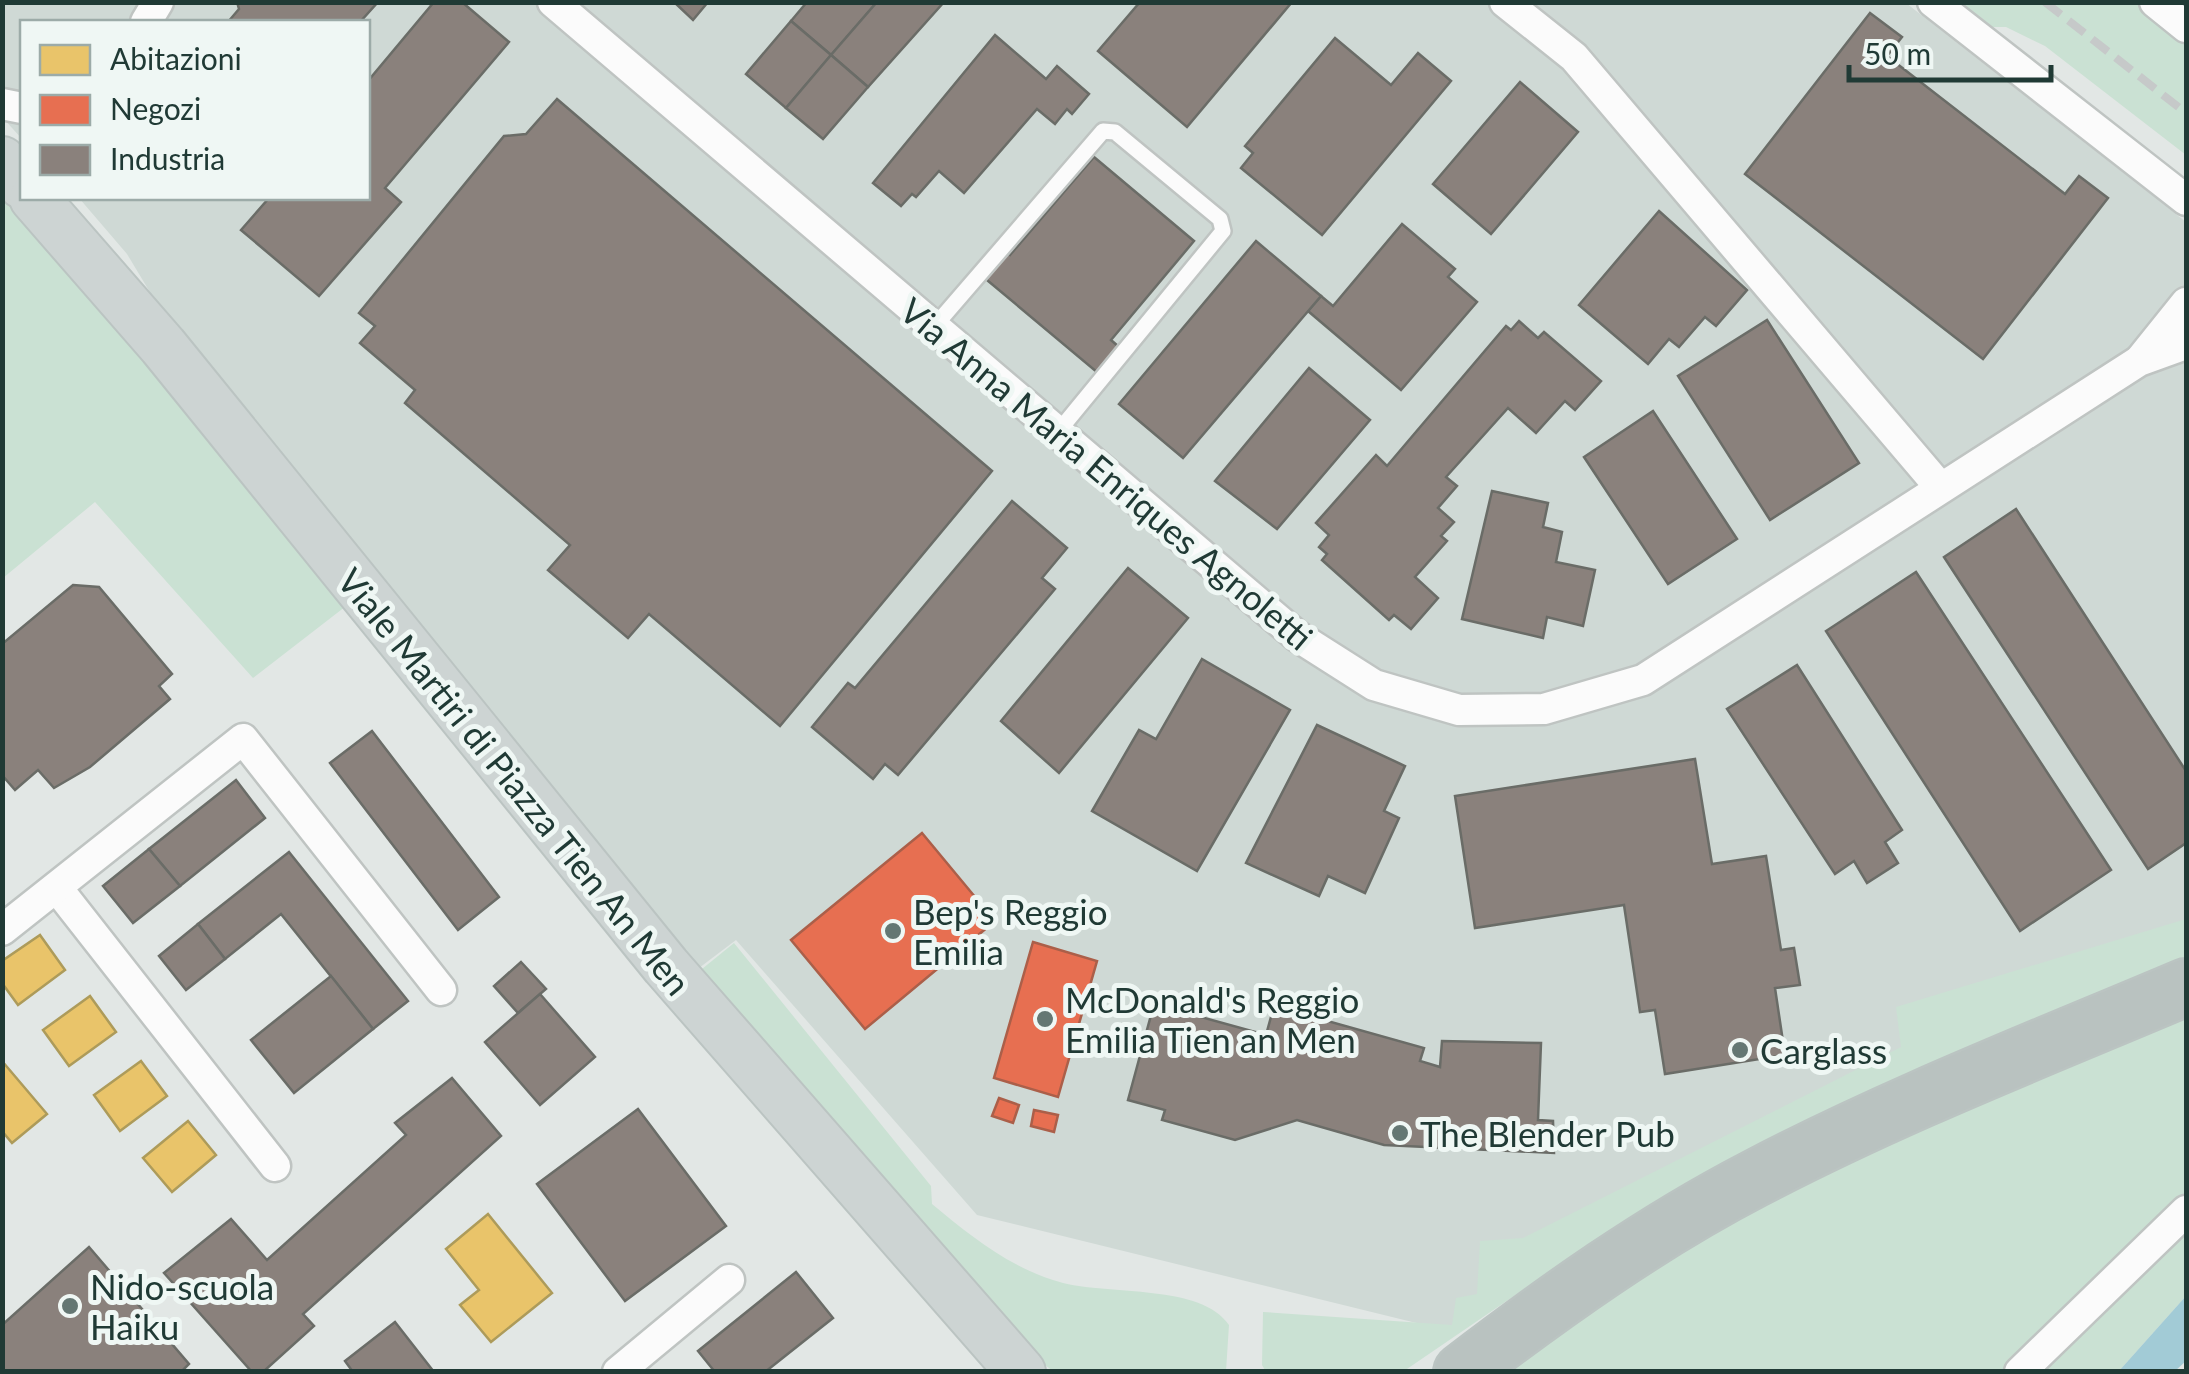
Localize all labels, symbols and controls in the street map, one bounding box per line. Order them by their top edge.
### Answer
legend [20,20,370,200]
scale bar [1849,20,2052,82]
text: 50 m [1864,35,1931,71]
text: Abitazioni [110,40,242,76]
text: Negozi [110,90,201,126]
text: Industria [110,140,225,176]
street label: Via Anna Maria Enriques Agnoletti [893,288,1321,658]
street label: Viale Martiri di Piazza Tien An Men [330,559,700,1003]
place label: Bep's Reggio Emilia [913,890,1108,972]
marker: Bep's Reggio Emilia [882,920,904,942]
place label: McDonald's Reggio Emilia Tien an Men [1065,978,1359,1060]
marker: McDonald's Reggio Emilia Tien an Men [1034,1008,1056,1030]
place label: Carglass [1760,1029,1887,1071]
marker: Carglass [1729,1039,1751,1061]
place label: The Blender Pub [1420,1112,1675,1154]
marker: The Blender Pub [1389,1122,1411,1144]
place label: Nido-scuola Haiku [90,1265,274,1347]
marker: Nido-scuola Haiku [59,1295,81,1317]

